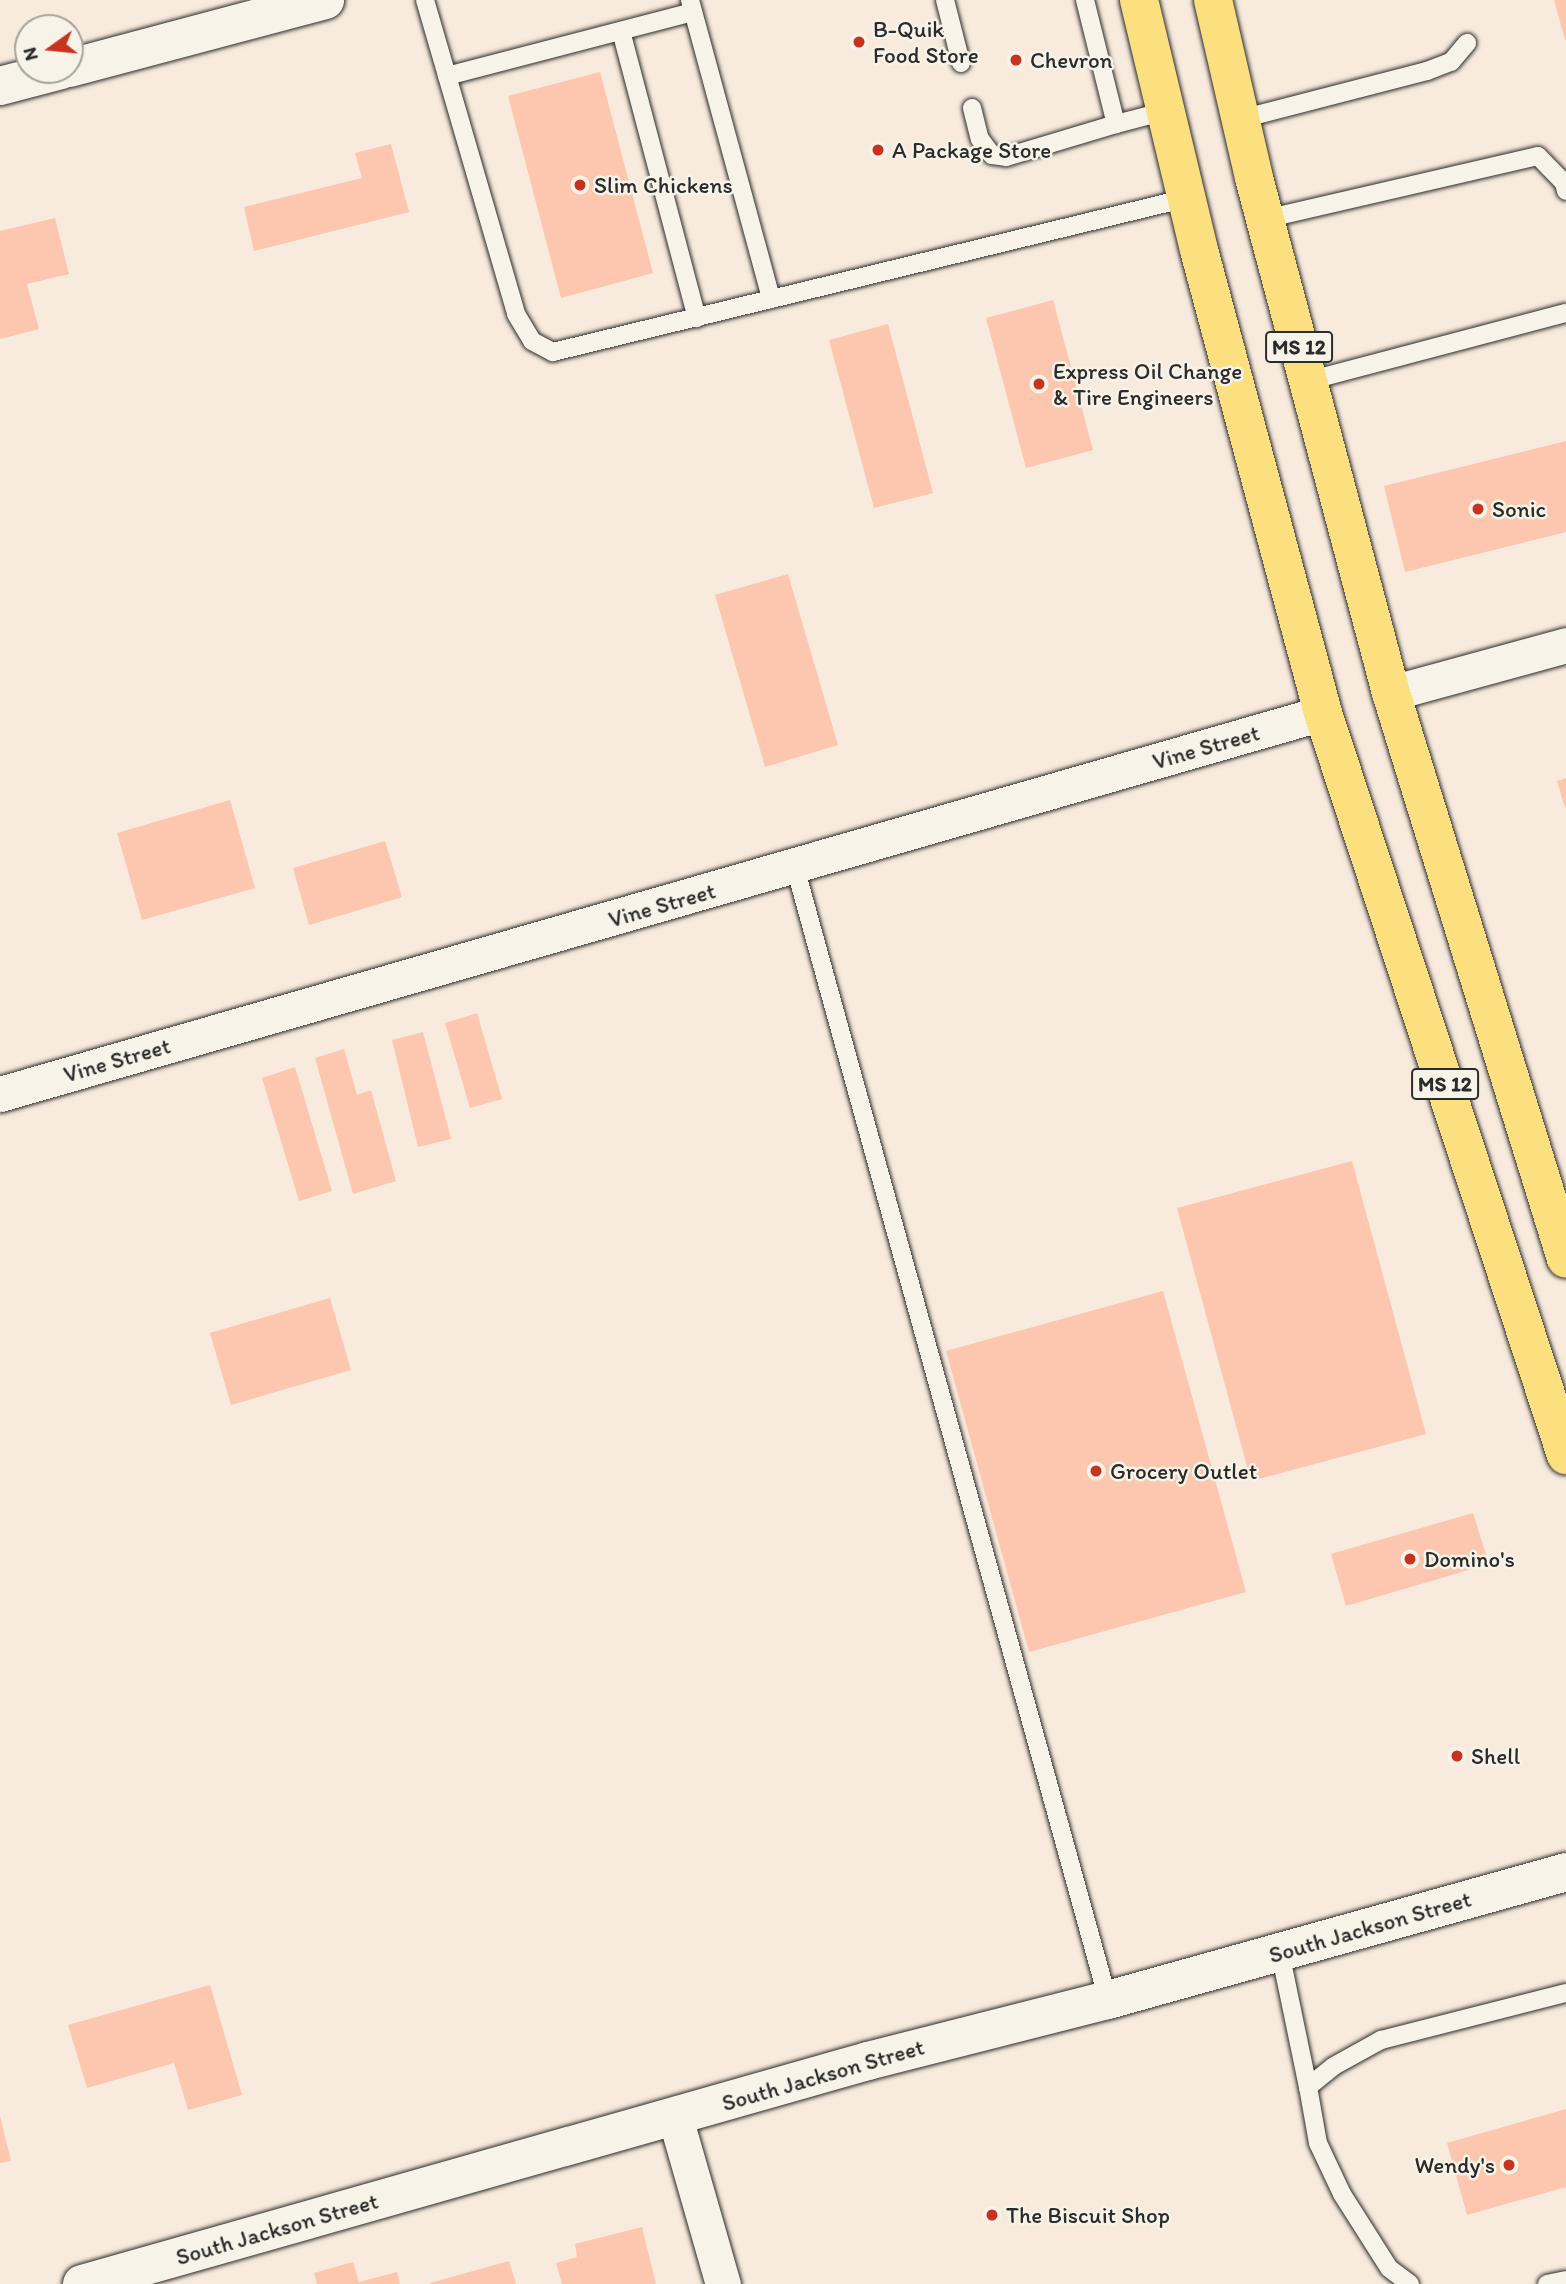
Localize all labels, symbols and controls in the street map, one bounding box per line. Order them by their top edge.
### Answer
north arrow [14,14,84,84]
place label: B-Quik Food Store [873,15,978,69]
marker: B-Quik Food Store [851,34,867,50]
text: N [17,45,43,63]
place label: Chevron [1030,46,1113,74]
marker: Chevron [1008,52,1024,68]
place label: A Package Store [892,136,1051,164]
marker: A Package Store [870,142,886,158]
place label: Slim Chickens [594,171,733,199]
marker: Slim Chickens [572,177,588,193]
road number: MS 12 [1264,330,1334,364]
place label: Express Oil Change & Tire Engineers [1053,357,1242,411]
marker: Express Oil Change & Tire Engineers [1031,376,1047,392]
place label: Sonic [1492,495,1546,523]
marker: Sonic [1470,501,1486,517]
street label: Vine Street [1150,719,1262,775]
street label: Vine Street [606,877,718,933]
street label: Vine Street [61,1032,173,1088]
road number: MS 12 [1410,1066,1480,1102]
place label: Grocery Outlet [1110,1457,1257,1485]
marker: Grocery Outlet [1088,1463,1104,1479]
place label: Domino's [1424,1545,1515,1573]
marker: Domino's [1402,1551,1418,1567]
place label: Shell [1471,1742,1520,1770]
marker: Shell [1449,1748,1465,1764]
street label: South Jackson Street [1266,1885,1474,1969]
street label: South Jackson Street [719,2033,927,2117]
place label: Wendy's [1414,2151,1495,2179]
marker: Wendy's [1501,2157,1517,2173]
street label: South Jackson Street [173,2187,381,2271]
place label: The Biscuit Shop [1006,2201,1170,2229]
marker: The Biscuit Shop [984,2207,1000,2223]

